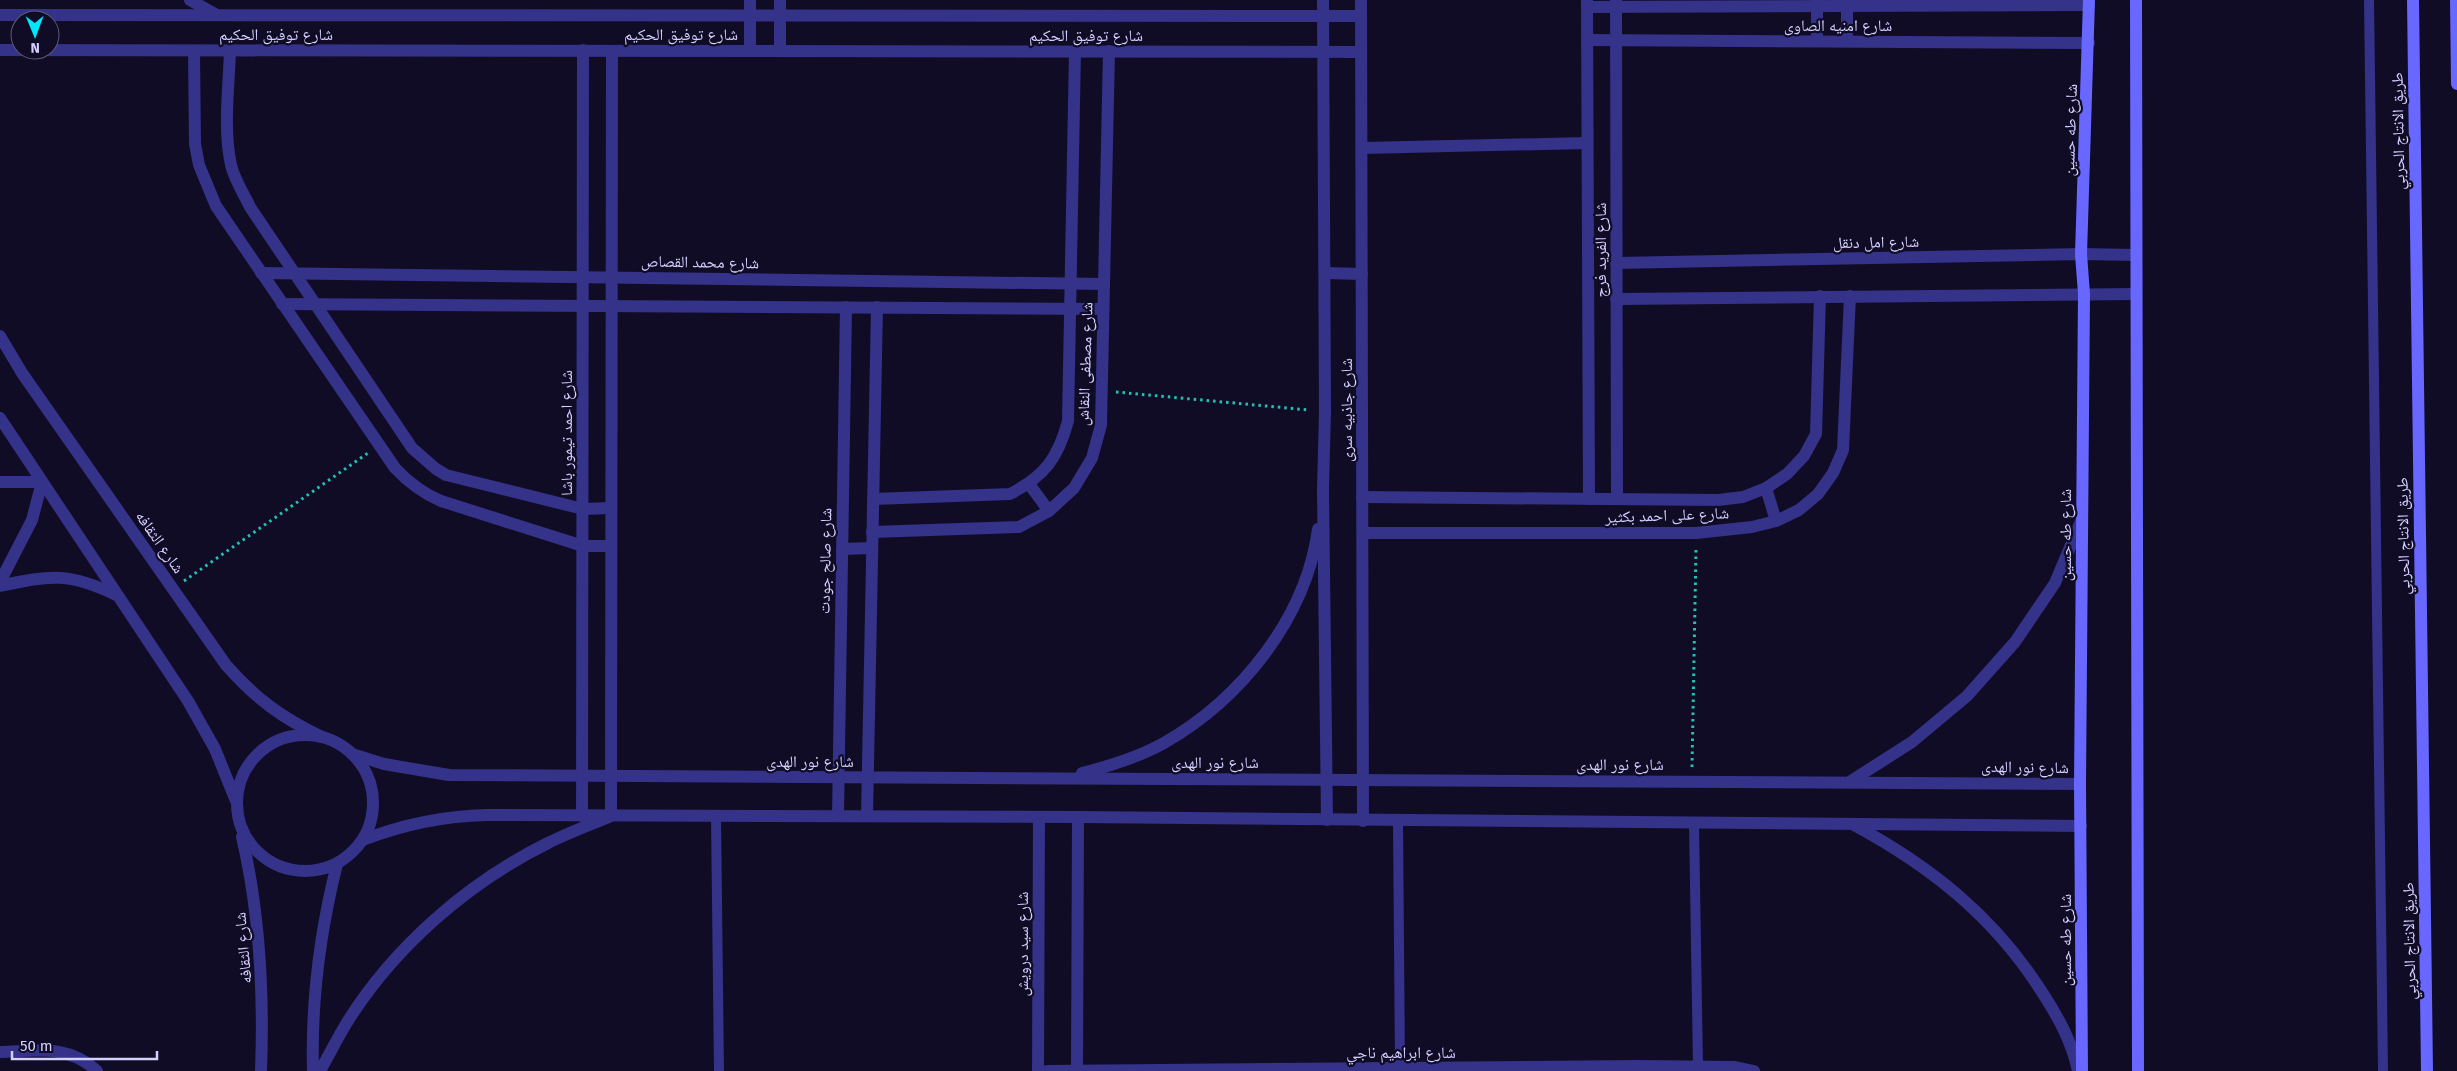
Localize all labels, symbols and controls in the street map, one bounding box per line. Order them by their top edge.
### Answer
north arrow [10,10,60,60]
street label: شارع امنيه الصاوى [1784,16,1892,36]
street label: شارع توفيق الحكيم [219,25,333,45]
street label: شارع توفيق الحكيم [624,25,738,45]
street label: شارع توفيق الحكيم [1029,26,1143,46]
text: N [30,39,40,56]
street label: طريق الانتاج الحربي [2387,72,2412,190]
street label: شارع طه حسين [2059,83,2082,177]
street label: شارع الفريد فرج [1591,202,1611,298]
street label: شارع امل دنقل [1833,232,1919,253]
street label: شارع محمد القصاص [641,251,759,274]
street label: شارع مصطفى النقاش [1073,302,1098,426]
street label: شارع جاذبيه سرى [1337,358,1357,462]
street label: شارع احمد تيمور باشا [557,370,577,496]
street label: طريق الانتاج الحربي [2392,477,2417,595]
street label: شارع طه حسين [2056,489,2076,581]
street label: شارع على احمد بكثير [1604,503,1729,528]
street label: شارع الثقافه [131,507,188,577]
street label: شارع صالح جودت [815,508,836,614]
street label: شارع نور الهدى [766,752,854,772]
street label: شارع نور الهدى [1171,753,1259,773]
street label: شارع نور الهدى [1576,755,1664,775]
street label: شارع نور الهدى [1981,757,2069,778]
street label: طريق الانتاج الحربي [2398,882,2423,1000]
street label: شارع سيد درويش [1013,892,1033,996]
street label: شارع طه حسين [2056,894,2076,986]
street label: شارع الثقافه [230,911,257,985]
scale bar [12,1028,158,1060]
text: 50 m [20,1037,53,1055]
street label: شارع ابراهيم ناجي [1346,1043,1456,1065]

